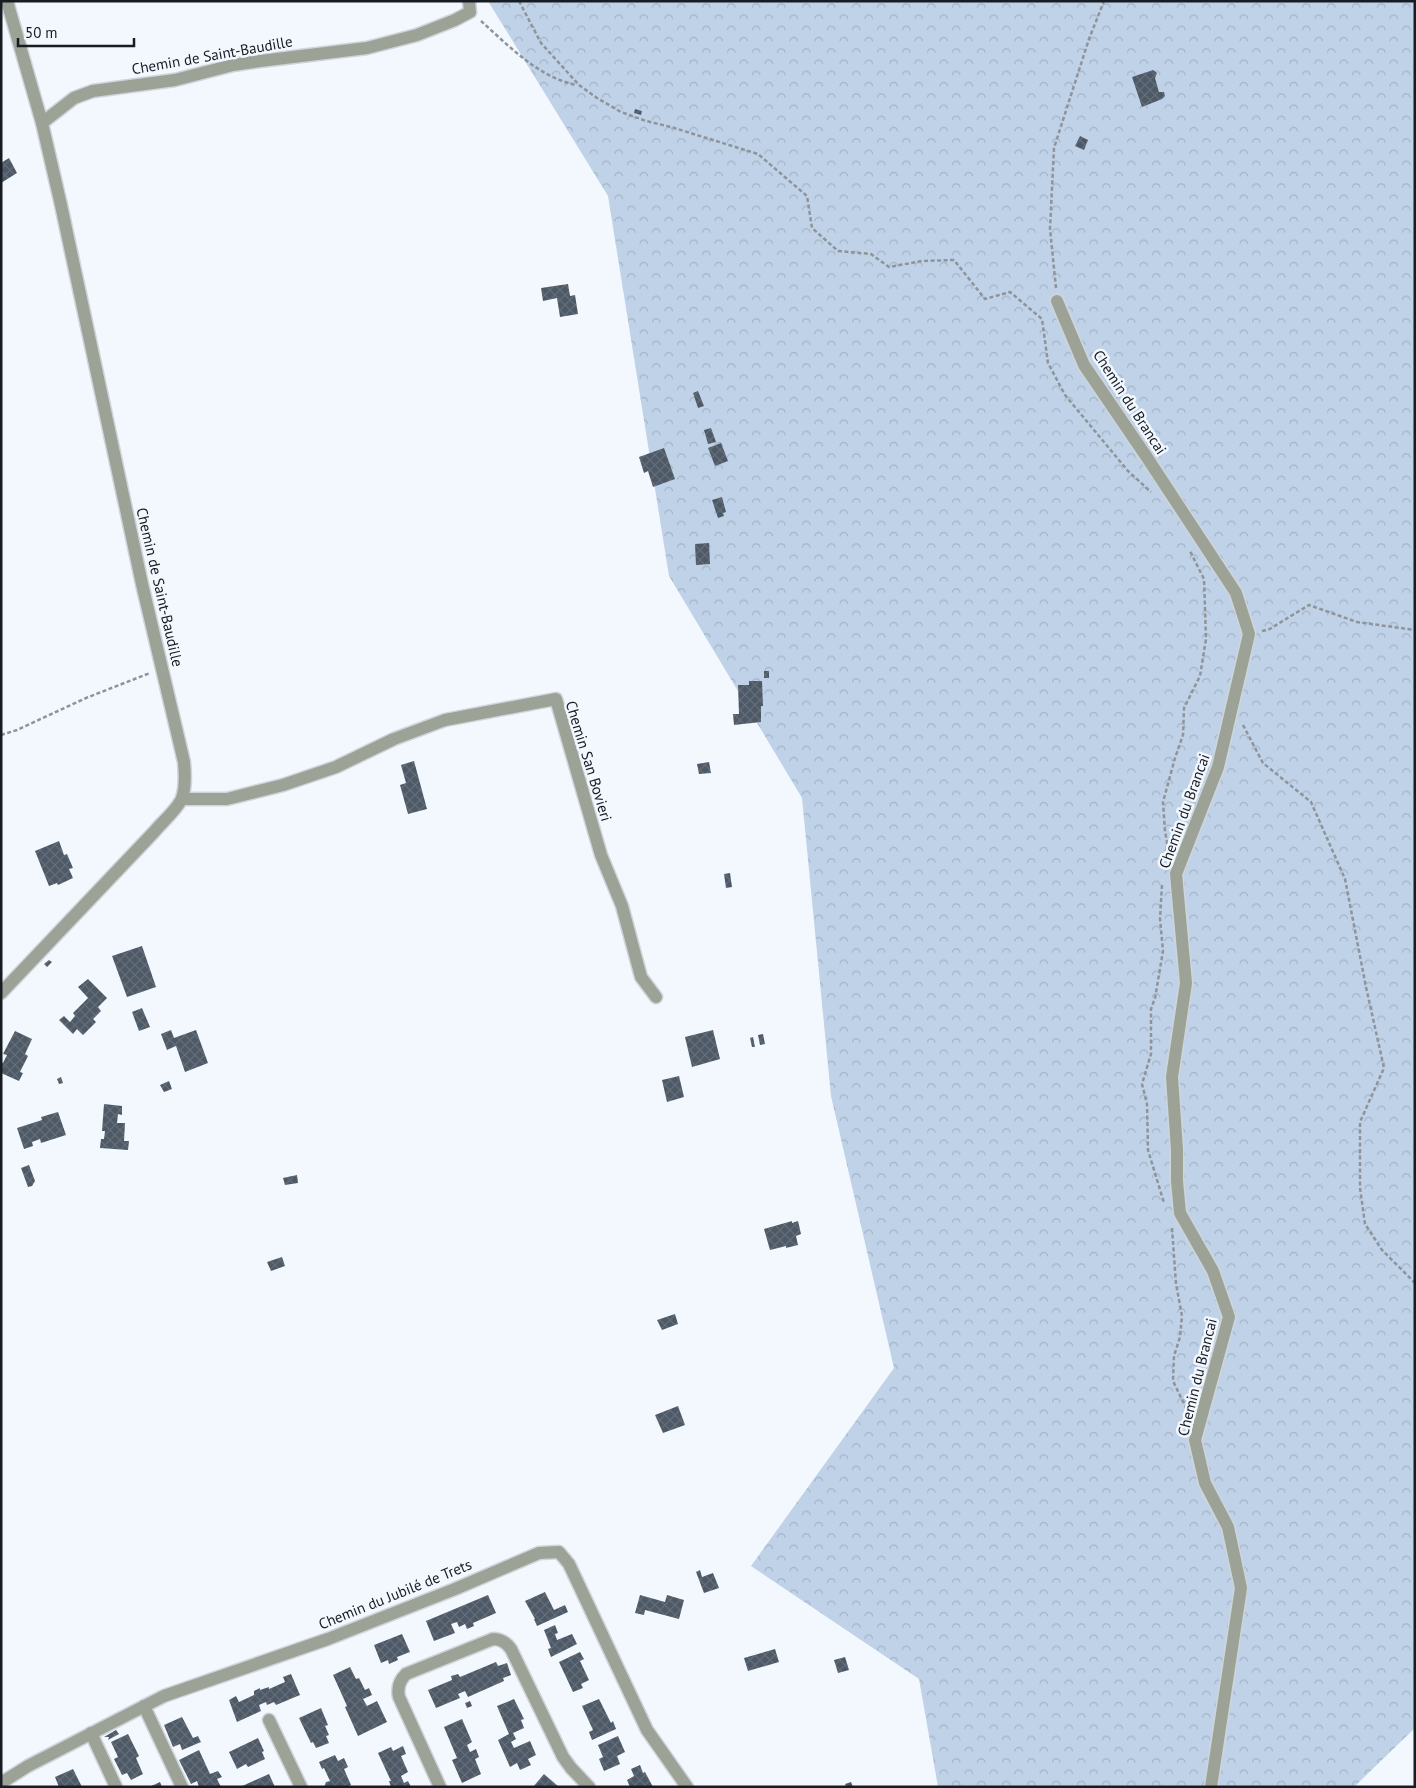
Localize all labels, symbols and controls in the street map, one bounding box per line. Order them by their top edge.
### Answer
scale bar [18,15,134,47]
text: 50 m [25,23,58,42]
street label: Chemin de Saint-Baudille [130,32,294,78]
street label: Chemin du Brancai [1089,346,1171,458]
street label: Chemin de Saint-Baudille [132,506,188,668]
street label: Chemin San Bovieri [562,698,616,824]
street label: Chemin du Brancai [1154,751,1214,871]
street label: Chemin du Brancai [1173,1316,1221,1438]
street label: Chemin du Jubilé de Trets [316,1555,474,1633]

